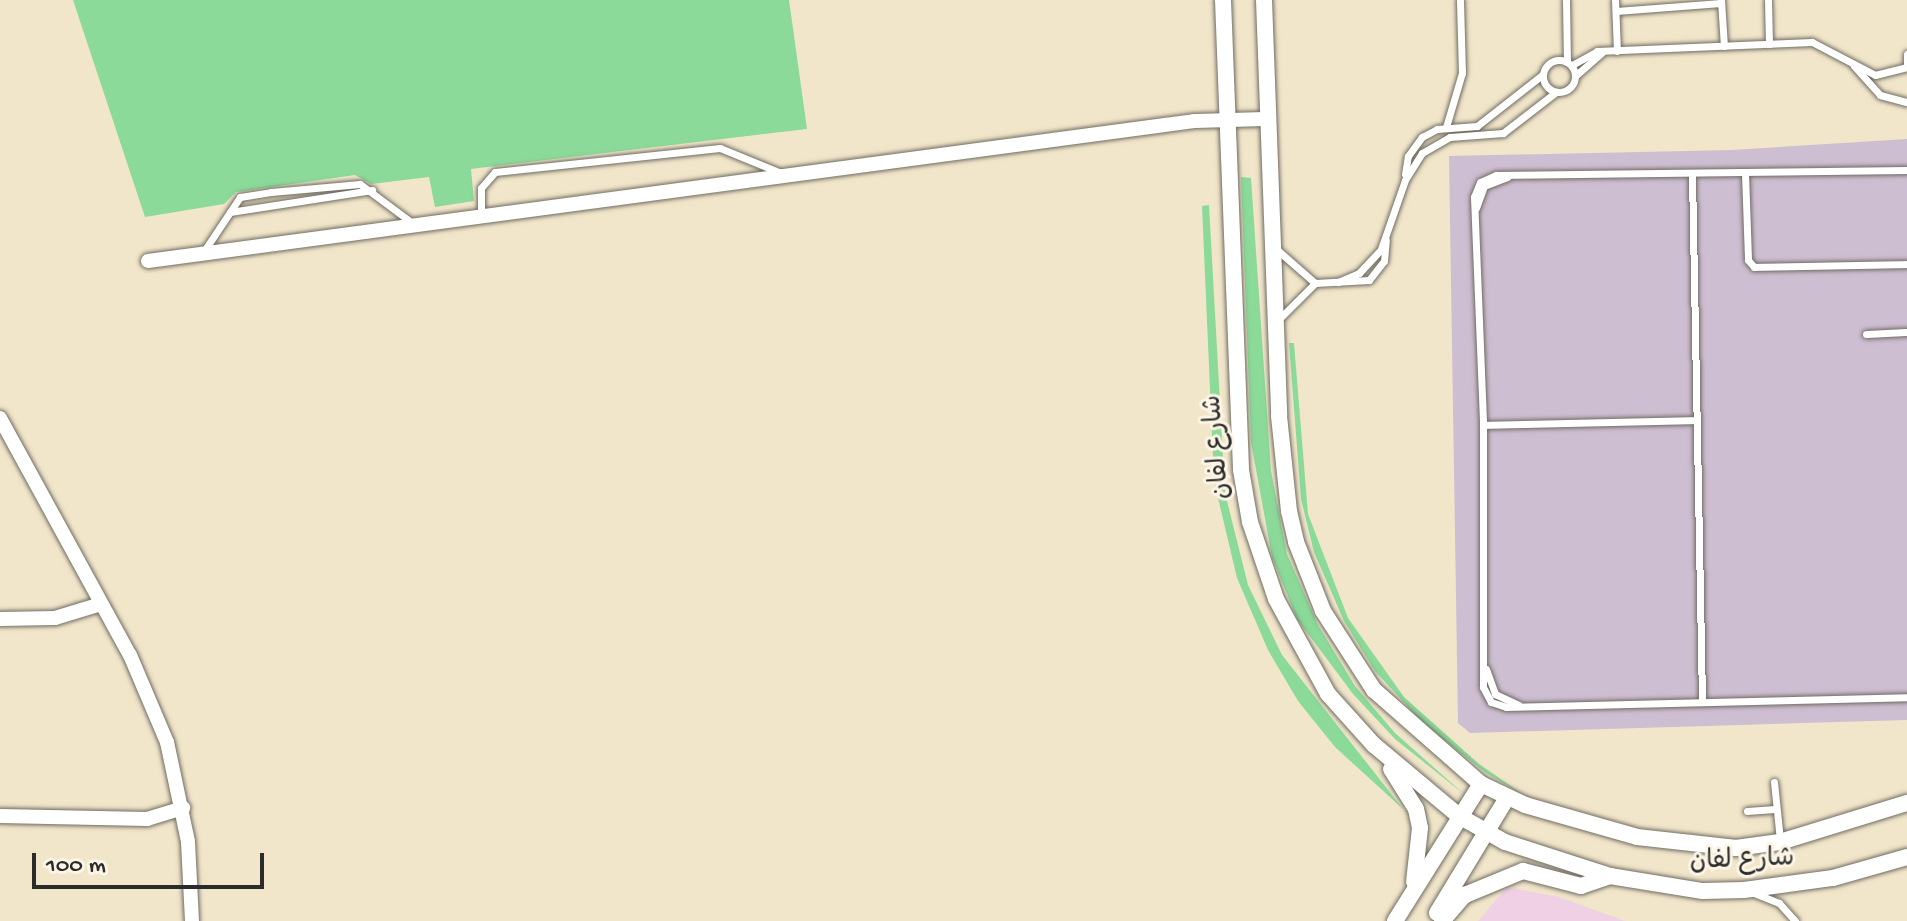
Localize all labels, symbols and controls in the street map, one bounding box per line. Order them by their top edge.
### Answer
street label: شارع لفان [1199,394,1239,500]
scale bar [36,837,268,887]
street label: شارع لفان [1689,845,1795,879]
text: 100 m [46,852,106,881]

